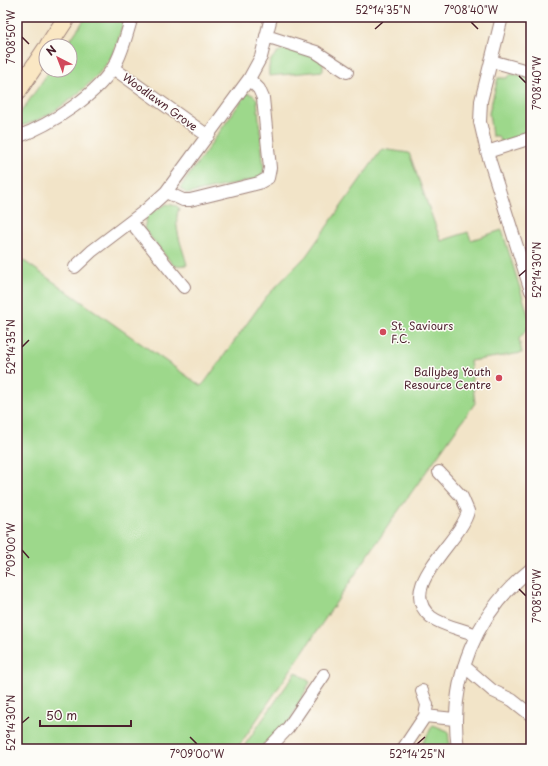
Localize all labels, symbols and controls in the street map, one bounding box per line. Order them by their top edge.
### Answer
text: 52°14'35"N [355,2,411,17]
text: 7°08'40"W [444,2,499,17]
text: 7°08'50"W [3,9,18,64]
north arrow [38,38,78,78]
text: N [42,41,60,59]
text: 7°08'40"W [529,55,544,110]
street label: Woodlawn Grove [119,68,202,135]
text: 52°14'30"N [529,242,544,298]
place label: St. Saviours F.C. [391,317,453,347]
text: 52°14'35"N [3,319,18,375]
marker: St. Saviours F.C. [378,327,388,337]
place label: Ballybeg Youth Resource Centre [404,363,491,393]
marker: Ballybeg Youth Resource Centre [494,373,504,383]
text: 7°09'00"W [3,522,18,577]
text: 7°08'50"W [529,568,544,623]
text: 52°14'30"N [3,695,18,751]
scale bar [40,702,131,728]
text: 50 m [46,706,77,724]
text: 7°09'00"W [170,746,225,761]
text: 52°14'25"N [389,746,445,761]

